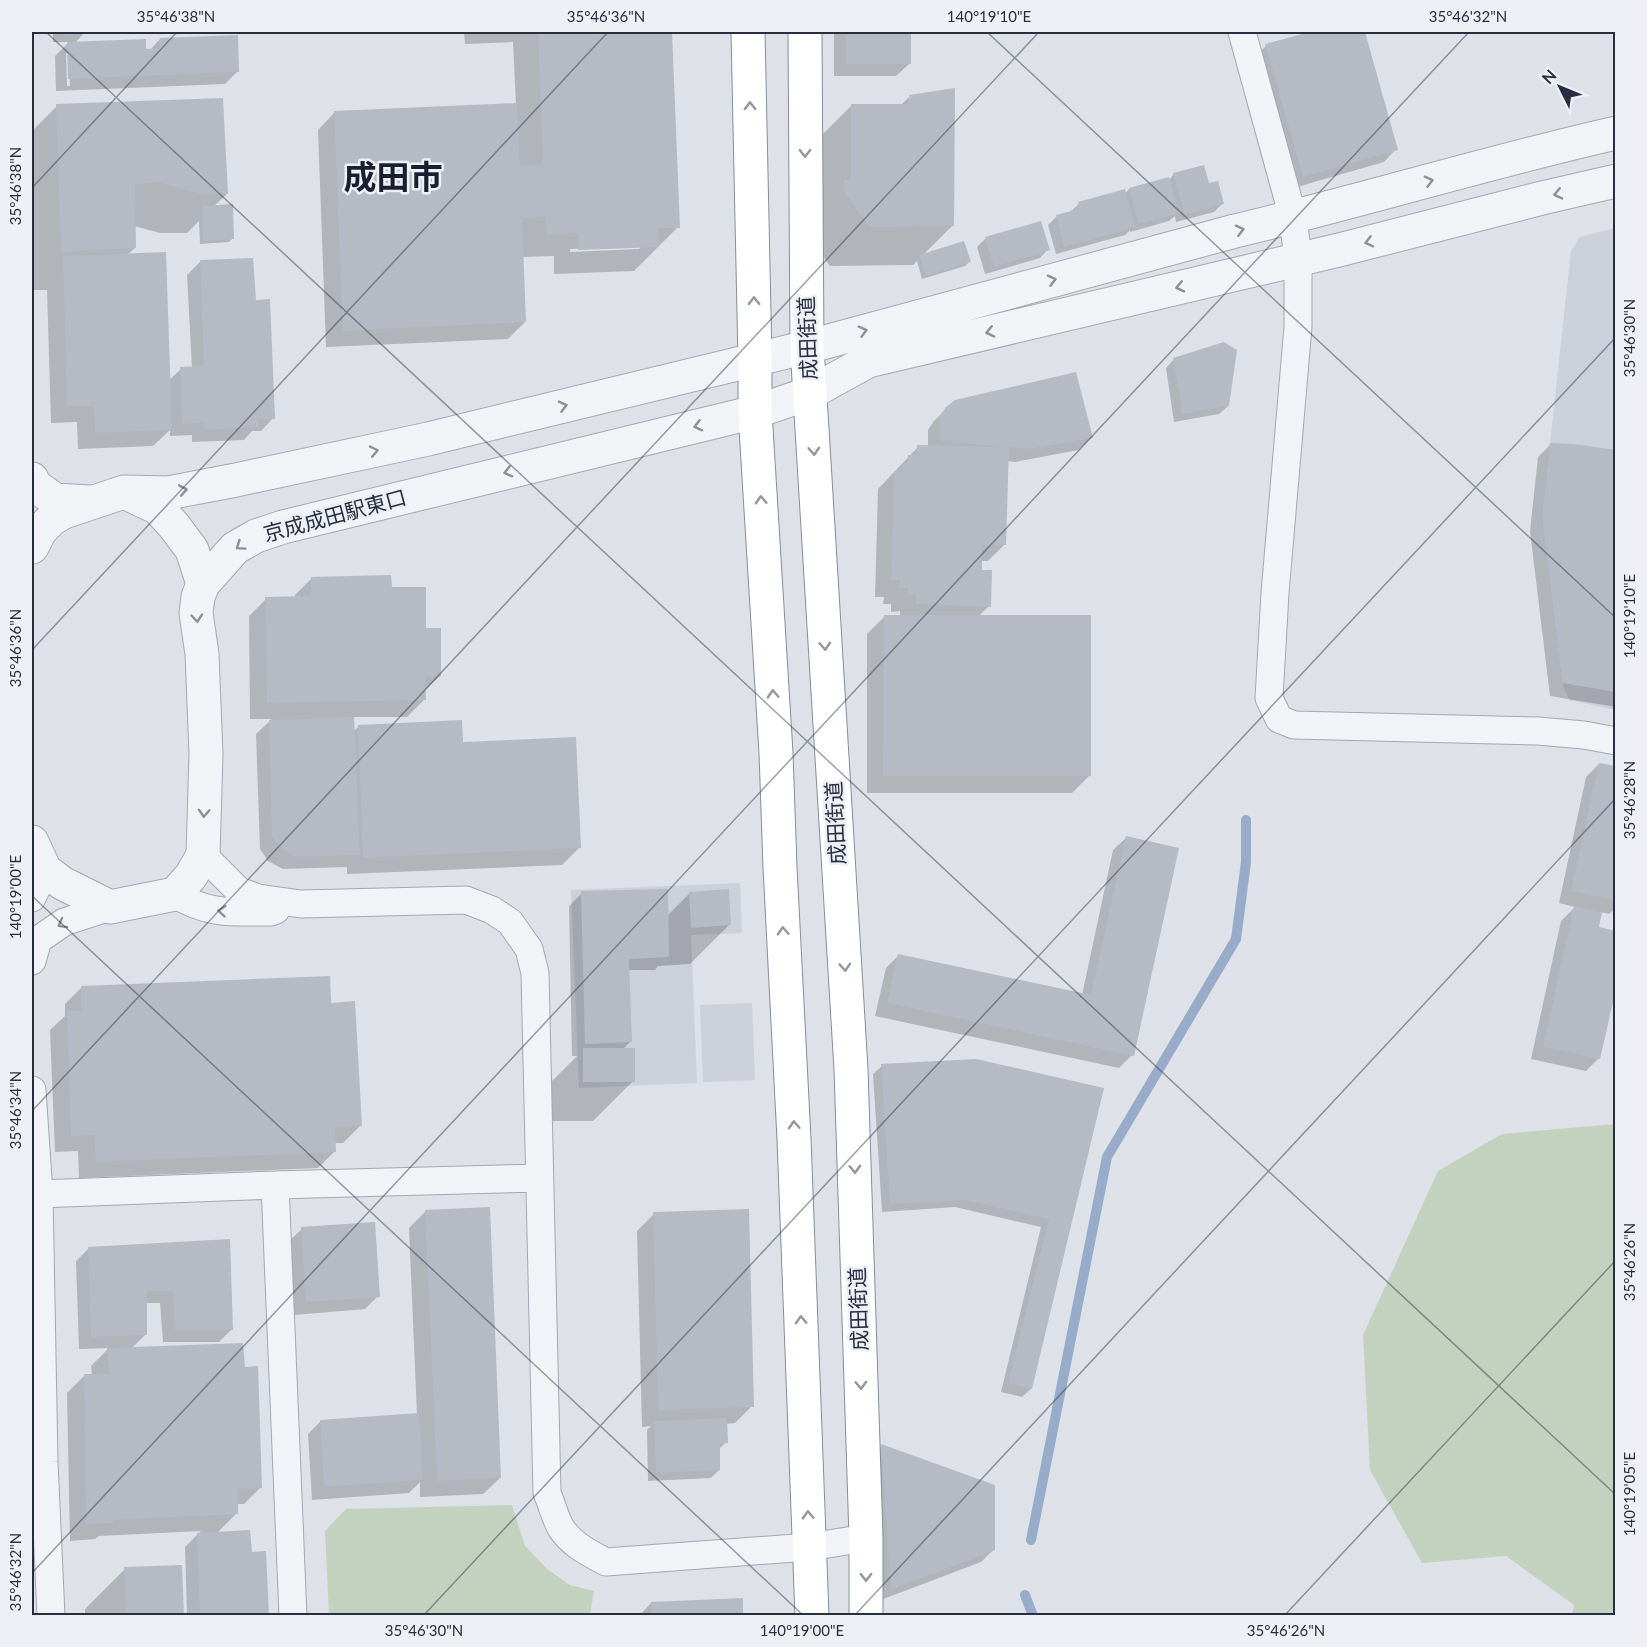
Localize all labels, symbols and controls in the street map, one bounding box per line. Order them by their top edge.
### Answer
text: 35°46'38"N [137,7,215,25]
text: 35°46'36"N [567,7,645,25]
text: 140°19'10"E [947,7,1031,25]
text: 35°46'32"N [1429,7,1507,25]
north arrow [1530,57,1590,117]
text: N [1538,65,1560,87]
one-way arrow [744,102,756,111]
text: 35°46'38"N [6,147,24,225]
one-way arrow [799,148,812,157]
district label: 成田市 [344,156,443,196]
one-way arrow [1423,175,1433,188]
one-way arrow [1554,187,1564,200]
one-way arrow [1235,224,1245,237]
one-way arrow [1365,235,1375,248]
one-way arrow [1046,275,1056,288]
one-way arrow [1175,280,1185,293]
street label: 成田街道 [793,296,820,380]
one-way arrow [748,297,760,306]
text: 35°46'30"N [1620,299,1638,377]
one-way arrow [985,325,995,338]
one-way arrow [858,326,868,339]
one-way arrow [558,401,568,414]
one-way arrow [693,419,703,432]
one-way arrow [368,445,378,458]
one-way arrow [807,447,820,456]
one-way arrow [504,465,514,478]
street label: 京成成田駅東口 [260,483,409,546]
one-way arrow [177,484,187,497]
one-way arrow [755,495,768,504]
one-way arrow [236,539,247,550]
text: 140°19'10"E [1620,574,1638,658]
text: 35°46'36"N [6,609,24,687]
one-way arrow [190,614,203,623]
one-way arrow [819,642,832,651]
one-way arrow [766,690,779,699]
text: 35°46'28"N [1620,761,1638,839]
street label: 成田街道 [820,780,849,866]
one-way arrow [198,808,210,817]
text: 140°19'00"E [6,855,24,939]
one-way arrow [218,905,227,918]
one-way arrow [58,917,69,928]
one-way arrow [777,926,790,935]
one-way arrow [838,962,851,971]
text: 35°46'34"N [6,1071,24,1149]
one-way arrow [787,1121,800,1130]
one-way arrow [848,1165,861,1174]
text: 35°46'26"N [1620,1223,1638,1301]
street label: 成田街道 [844,1267,871,1351]
one-way arrow [794,1316,807,1325]
one-way arrow [855,1380,867,1389]
text: 140°19'05"E [1620,1452,1638,1536]
one-way arrow [801,1511,814,1520]
text: 35°46'32"N [6,1533,24,1611]
one-way arrow [860,1572,872,1581]
text: 35°46'30"N [385,1621,463,1639]
text: 140°19'00"E [760,1621,844,1639]
text: 35°46'26"N [1247,1621,1325,1639]

